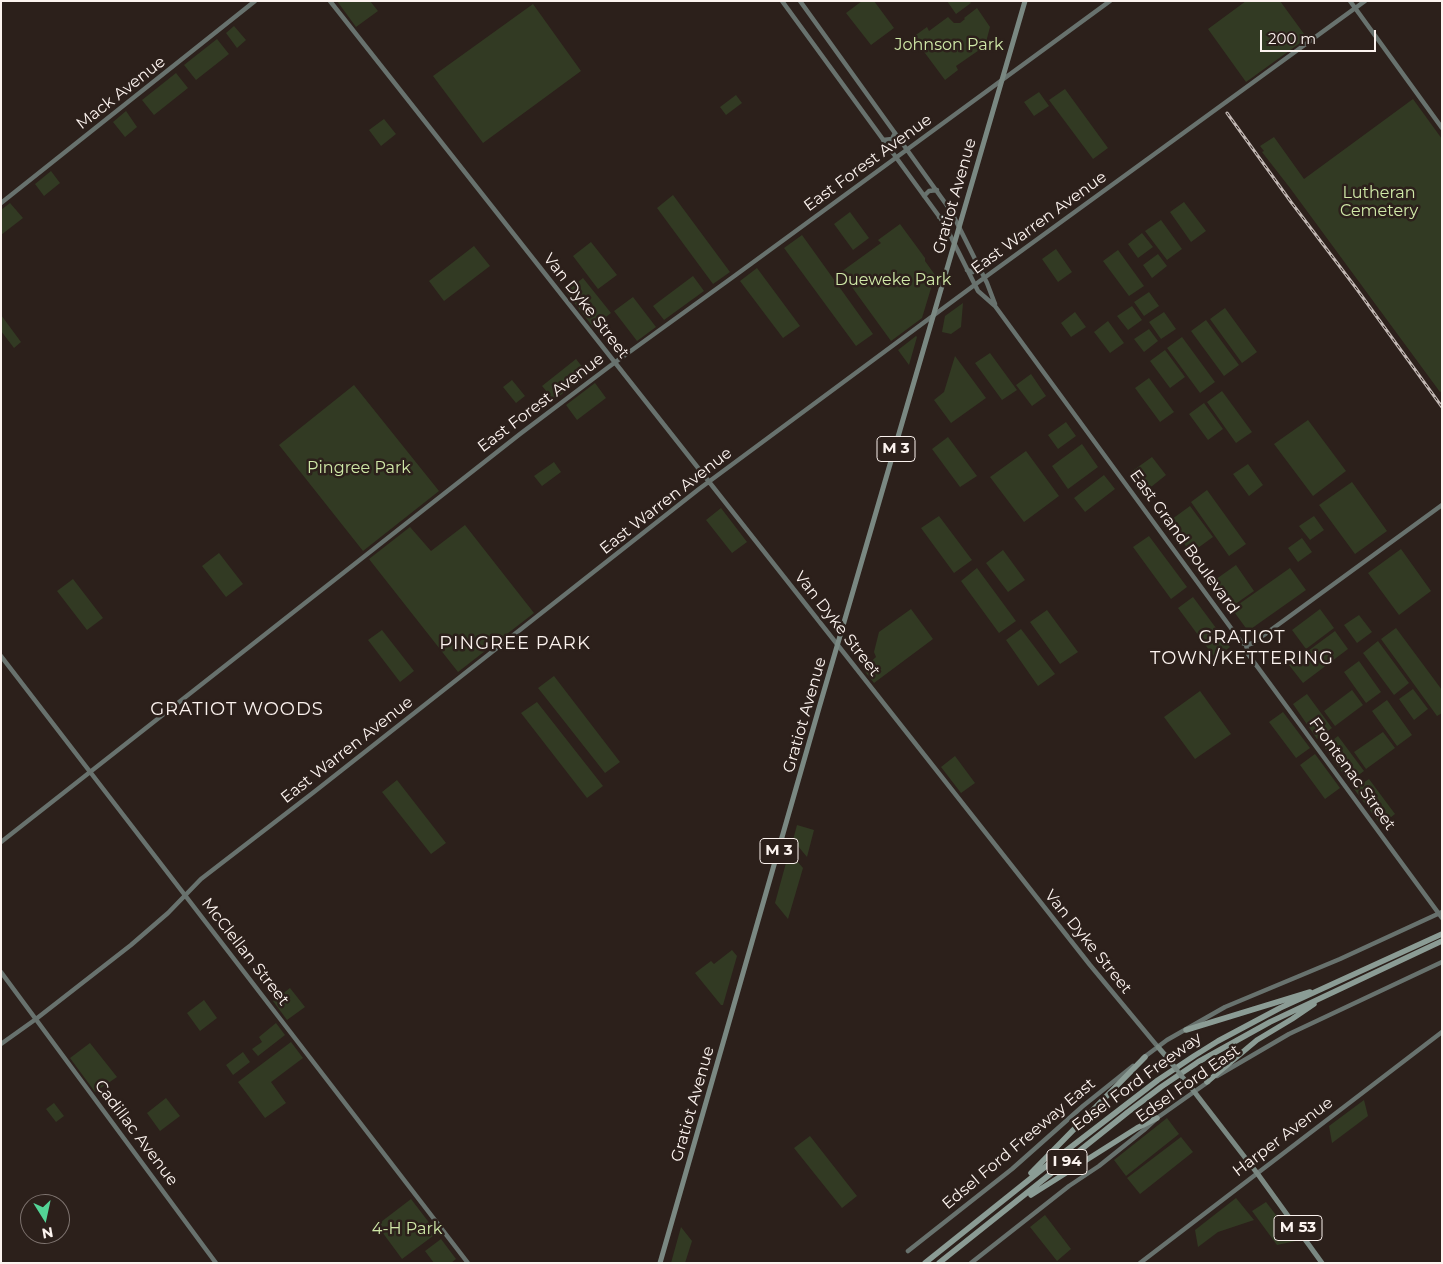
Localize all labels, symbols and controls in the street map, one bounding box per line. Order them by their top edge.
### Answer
scale bar [1263,20,1379,52]
text: 200 m [1268,29,1316,48]
park label: Johnson Park [894,35,1004,55]
street label: Mack Avenue [73,52,169,134]
street label: East Forest Avenue [800,110,936,216]
street label: Gratiot Avenue [929,136,981,256]
street label: East Warren Avenue [968,168,1110,278]
park label: Lutheran Cemetery [1340,183,1418,221]
street label: Van Dyke Street [539,250,633,362]
park label: Dueweke Park [835,270,951,290]
street label: East Forest Avenue [474,349,608,457]
road number: M 3 [877,436,915,462]
street label: East Warren Avenue [596,443,736,559]
park label: Pingree Park [307,458,411,478]
street label: East Grand Boulevard [1125,466,1243,618]
street label: Van Dyke Street [790,568,884,680]
district label: GRATIOT TOWN/KETTERING [1148,627,1336,670]
district label: PINGREE PARK [438,633,592,655]
street label: Gratiot Avenue [779,655,831,775]
street label: East Warren Avenue [277,692,417,808]
district label: GRATIOT WOODS [149,699,325,721]
street label: Frontenac Street [1305,714,1399,834]
road number: M 3 [760,838,798,864]
street label: Van Dyke Street [1040,886,1136,998]
street label: McClellan Street [197,894,293,1010]
street label: Edsel Ford Freeway [1068,1029,1206,1135]
street label: Edsel Ford East [1132,1041,1244,1127]
street label: Gratiot Avenue [667,1044,719,1164]
street label: Edsel Ford Freeway East [939,1074,1099,1214]
street label: Cadillac Avenue [90,1076,182,1190]
street label: Harper Avenue [1229,1093,1337,1181]
road number: I 94 [1047,1150,1087,1174]
north arrow [20,1194,70,1244]
road number: M 53 [1274,1216,1322,1240]
park label: 4-H Park [372,1219,442,1239]
text: N [40,1223,55,1243]

